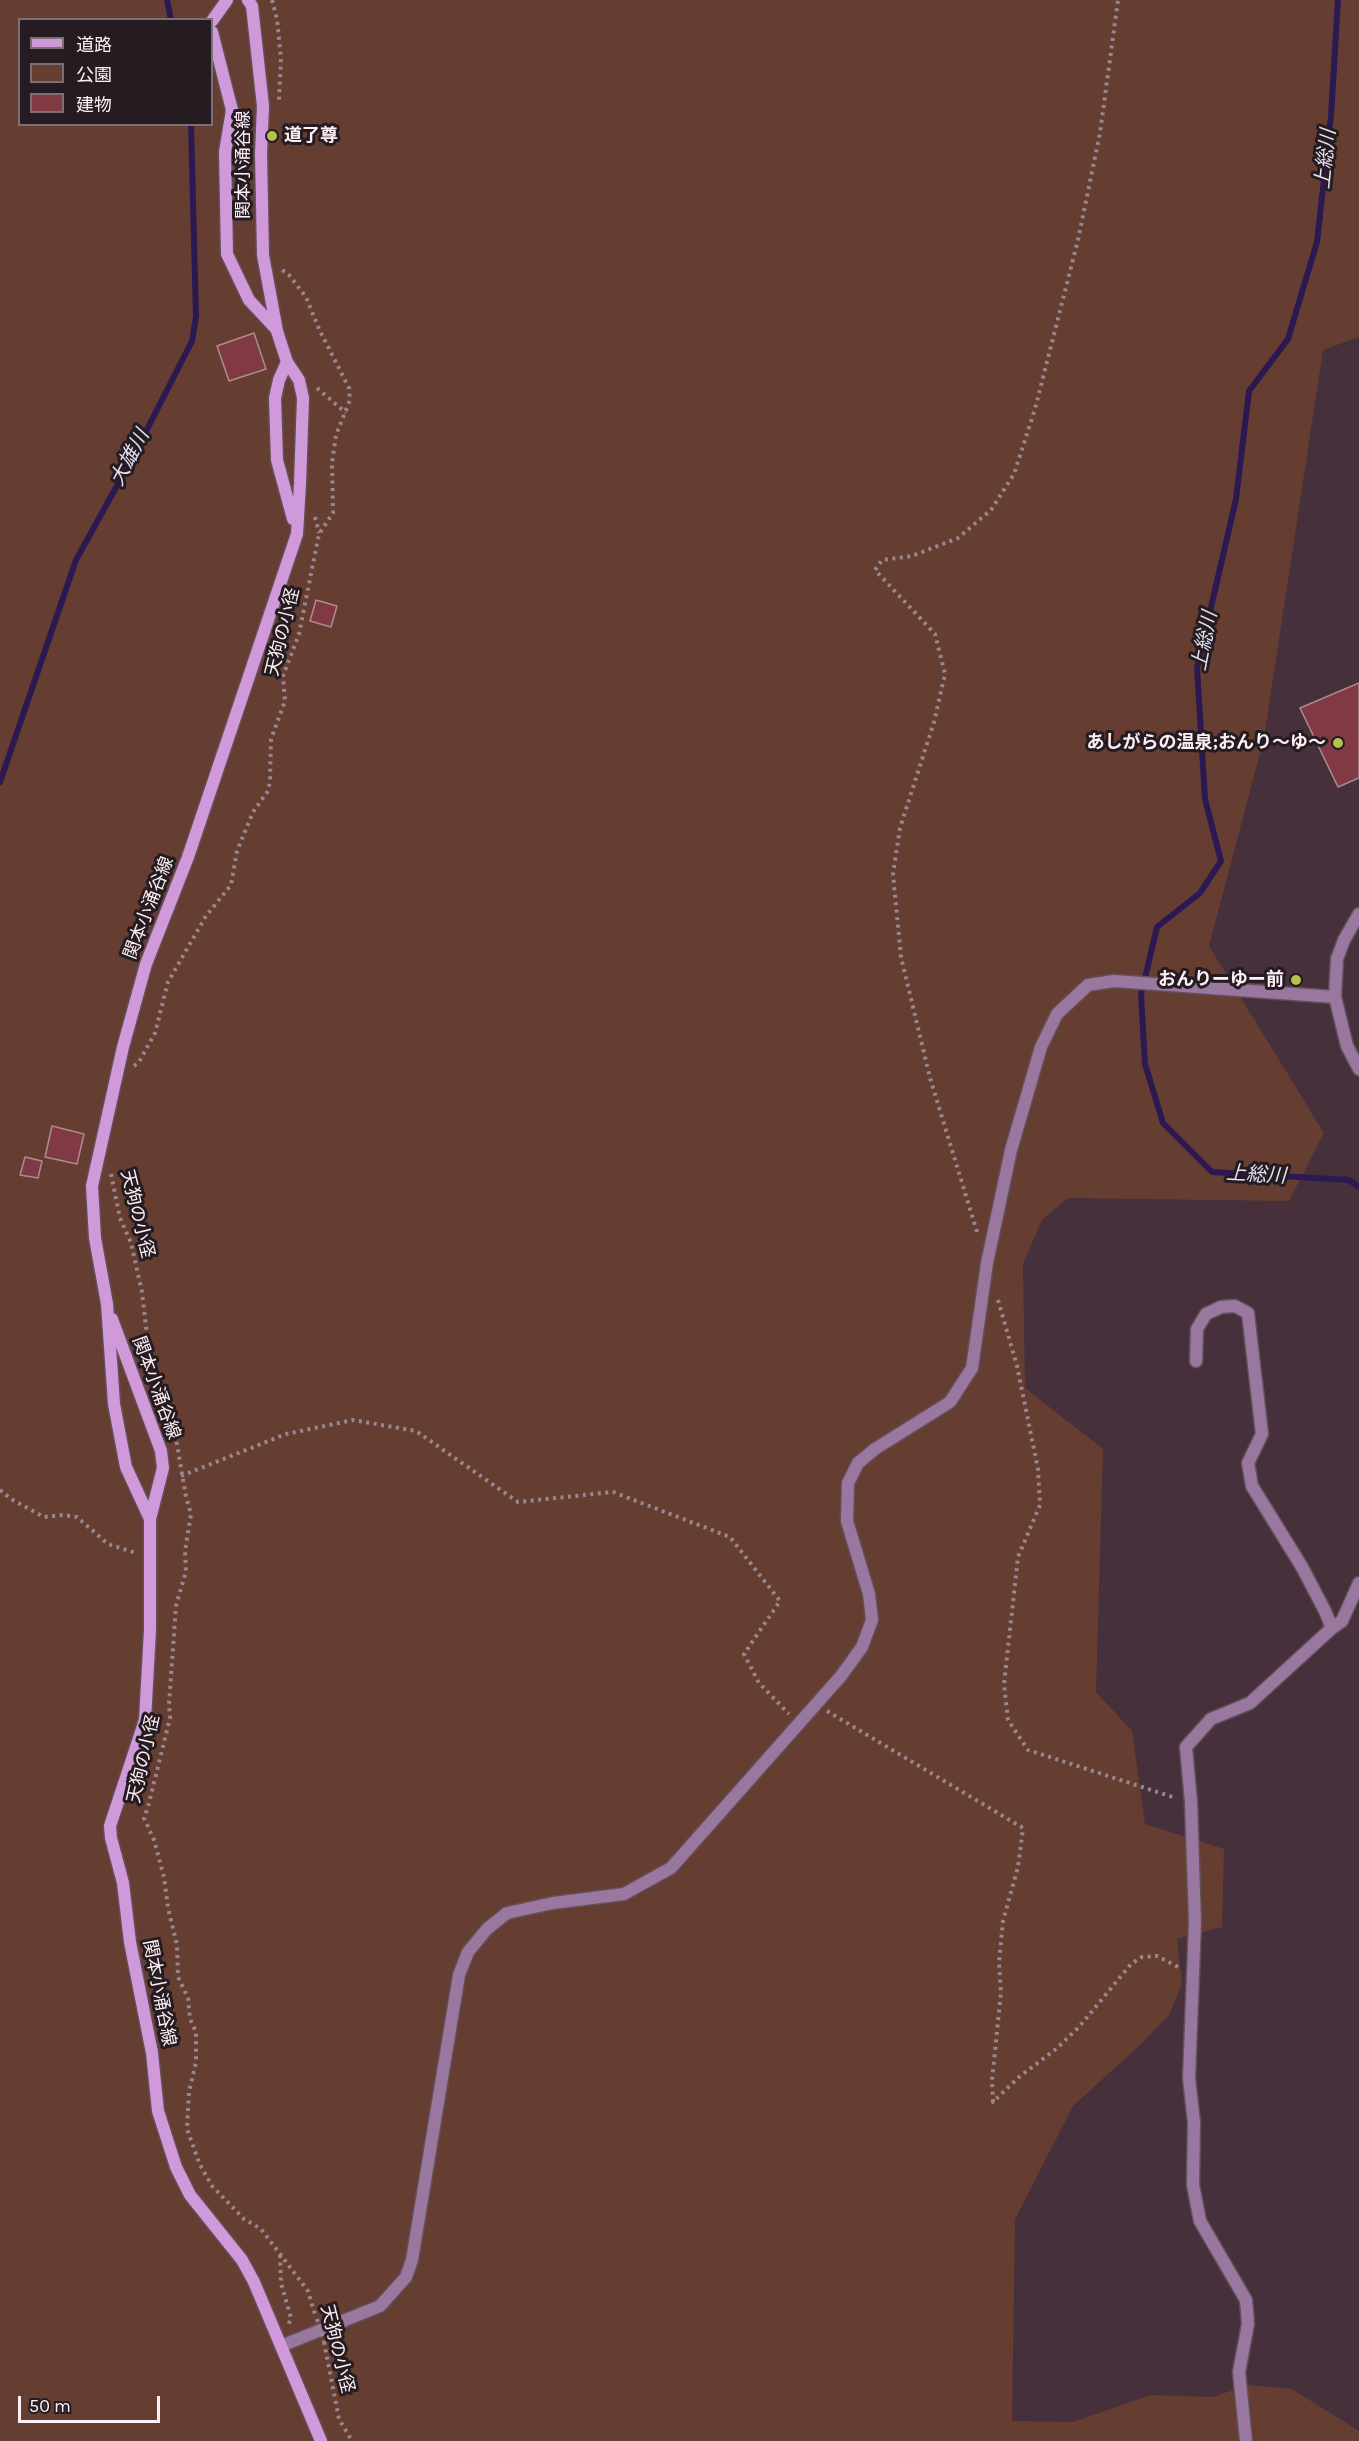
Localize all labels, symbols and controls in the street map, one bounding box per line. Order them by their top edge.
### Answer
legend [18,18,213,126]
text: 道路 [76,34,112,56]
text: 公園 [76,64,112,86]
text: 建物 [76,94,112,116]
street label: 関本小涌谷線 [233,111,255,219]
place label: 道了尊 [284,125,338,147]
water label: 上総川 [1311,128,1341,190]
marker: 道了尊 [265,129,279,143]
water label: 大雄川 [105,426,155,490]
street label: 天狗の小径 [262,586,304,678]
water label: 上総川 [1187,609,1223,673]
place label: あしがらの温泉;おんり〜ゆ〜 [1086,732,1326,754]
marker: あしがらの温泉;おんり〜ゆ〜 [1331,736,1345,750]
street label: 関本小涌谷線 [120,854,178,962]
place label: おんりーゆー前 [1158,969,1284,991]
marker: おんりーゆー前 [1289,973,1303,987]
water label: 上総川 [1225,1161,1287,1189]
street label: 天狗の小径 [116,1168,158,1260]
street label: 関本小涌谷線 [127,1334,185,1442]
street label: 天狗の小径 [123,1713,165,1805]
street label: 関本小涌谷線 [138,1938,180,2048]
street label: 天狗の小径 [316,2303,358,2395]
scale bar [21,2384,164,2422]
text: 50 m [29,2395,71,2417]

